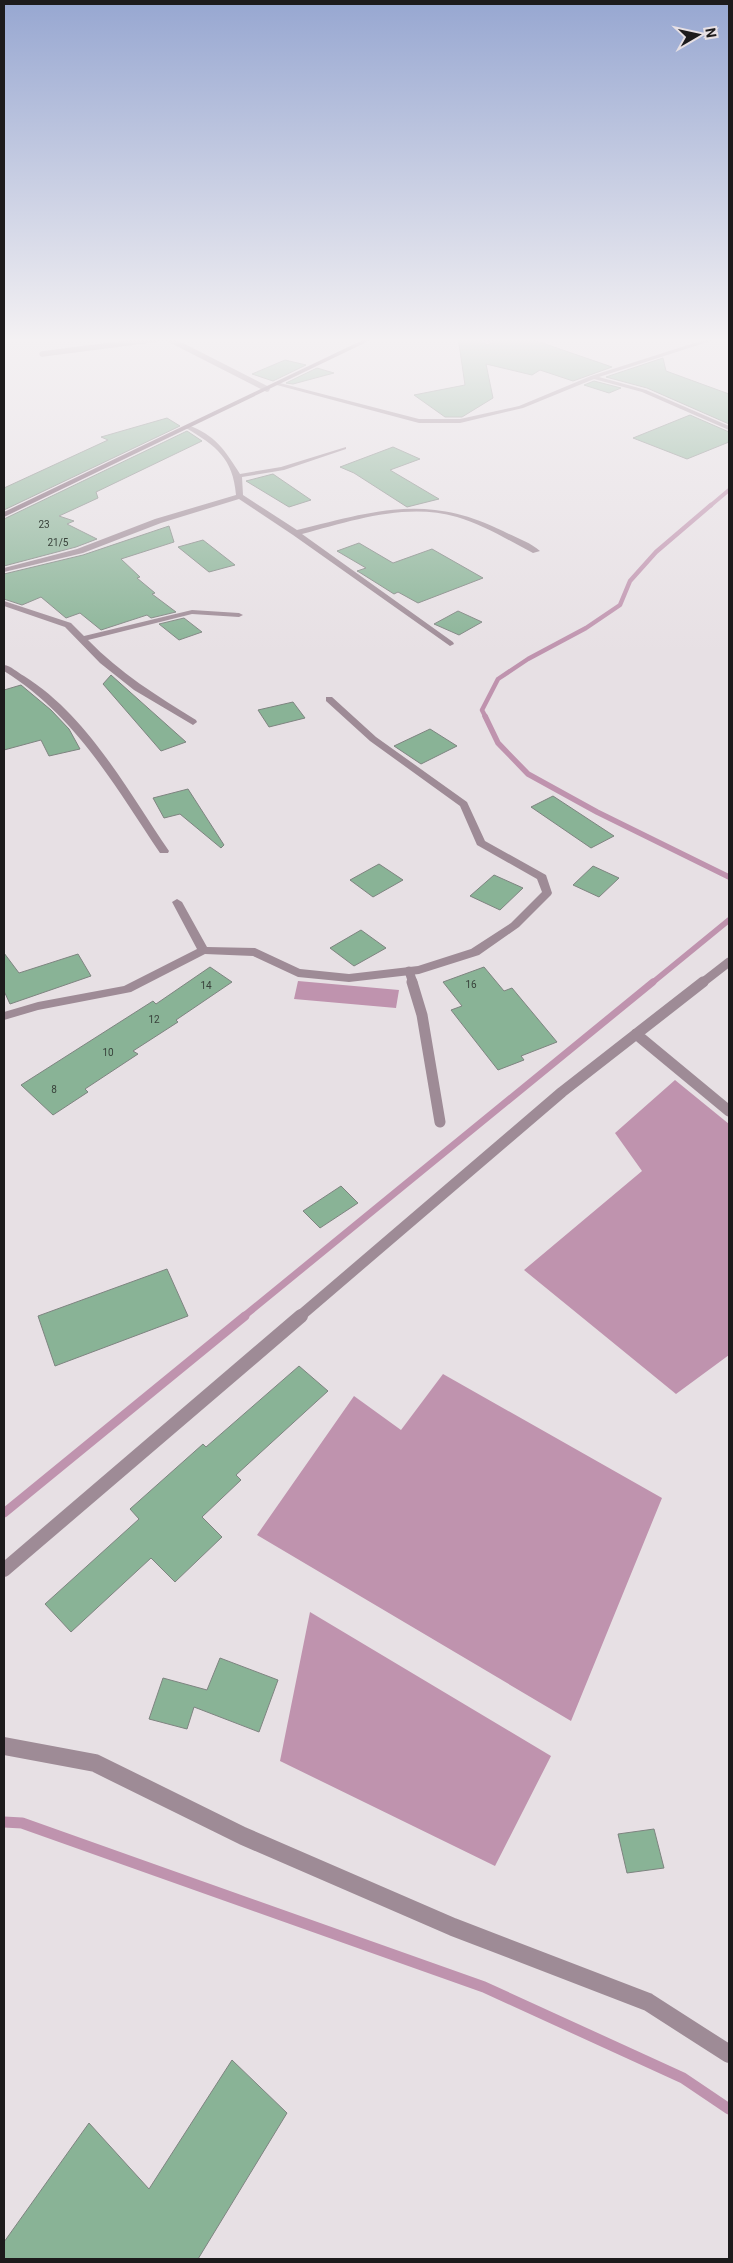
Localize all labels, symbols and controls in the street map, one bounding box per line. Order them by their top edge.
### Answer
north arrow [673,10,723,60]
text: N [702,27,720,39]
house number: 23 [38,519,50,530]
house number: 21/5 [48,537,69,548]
house number: 16 [465,979,477,990]
house number: 14 [200,980,212,991]
house number: 12 [148,1014,160,1025]
house number: 10 [102,1047,114,1058]
house number: 8 [51,1084,57,1095]

